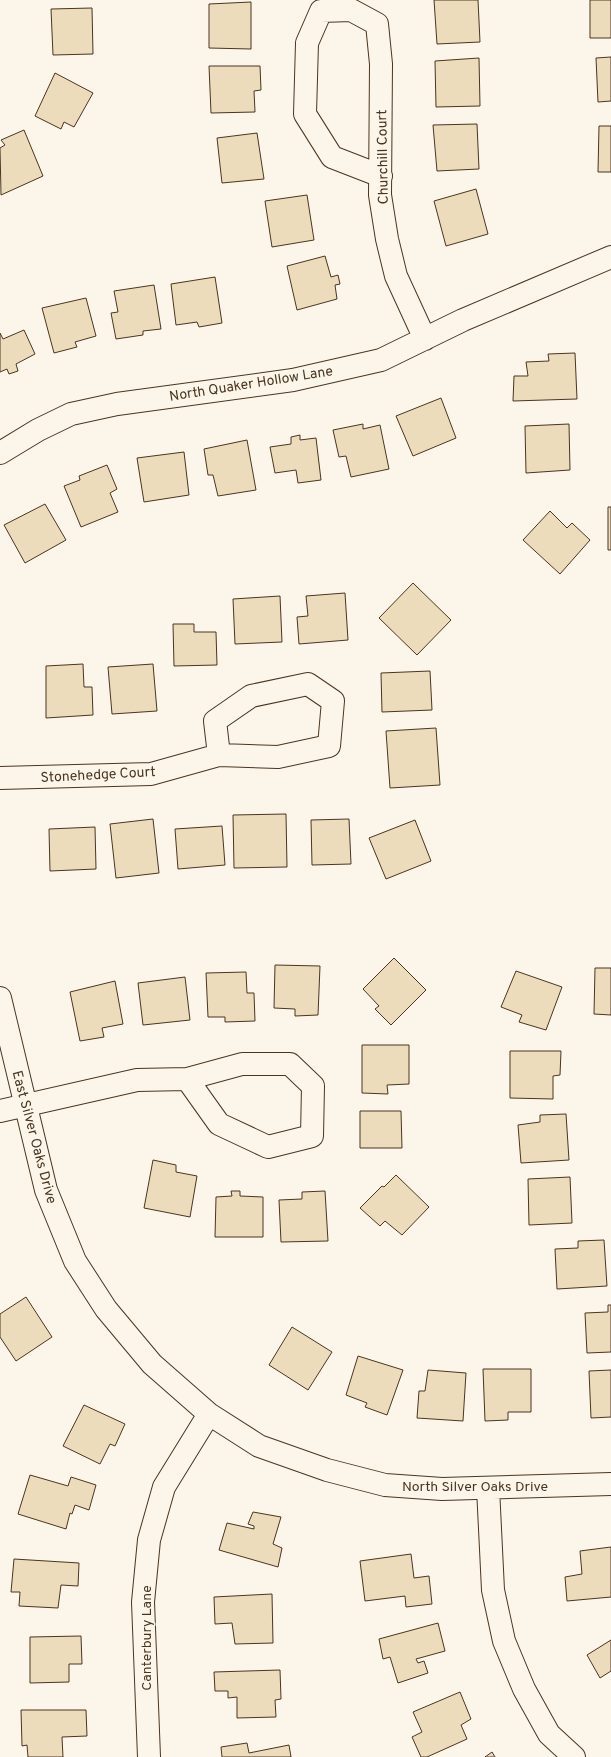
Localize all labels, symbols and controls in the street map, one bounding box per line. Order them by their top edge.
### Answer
street label: Churchill Court [374,109,393,205]
street label: North Quaker Hollow Lane [168,363,334,406]
street label: Stonehedge Court [40,764,156,787]
street label: East Silver Oaks Drive [8,1069,60,1206]
street label: North Silver Oaks Drive [402,1479,548,1496]
street label: Canterbury Lane [139,1585,156,1691]

